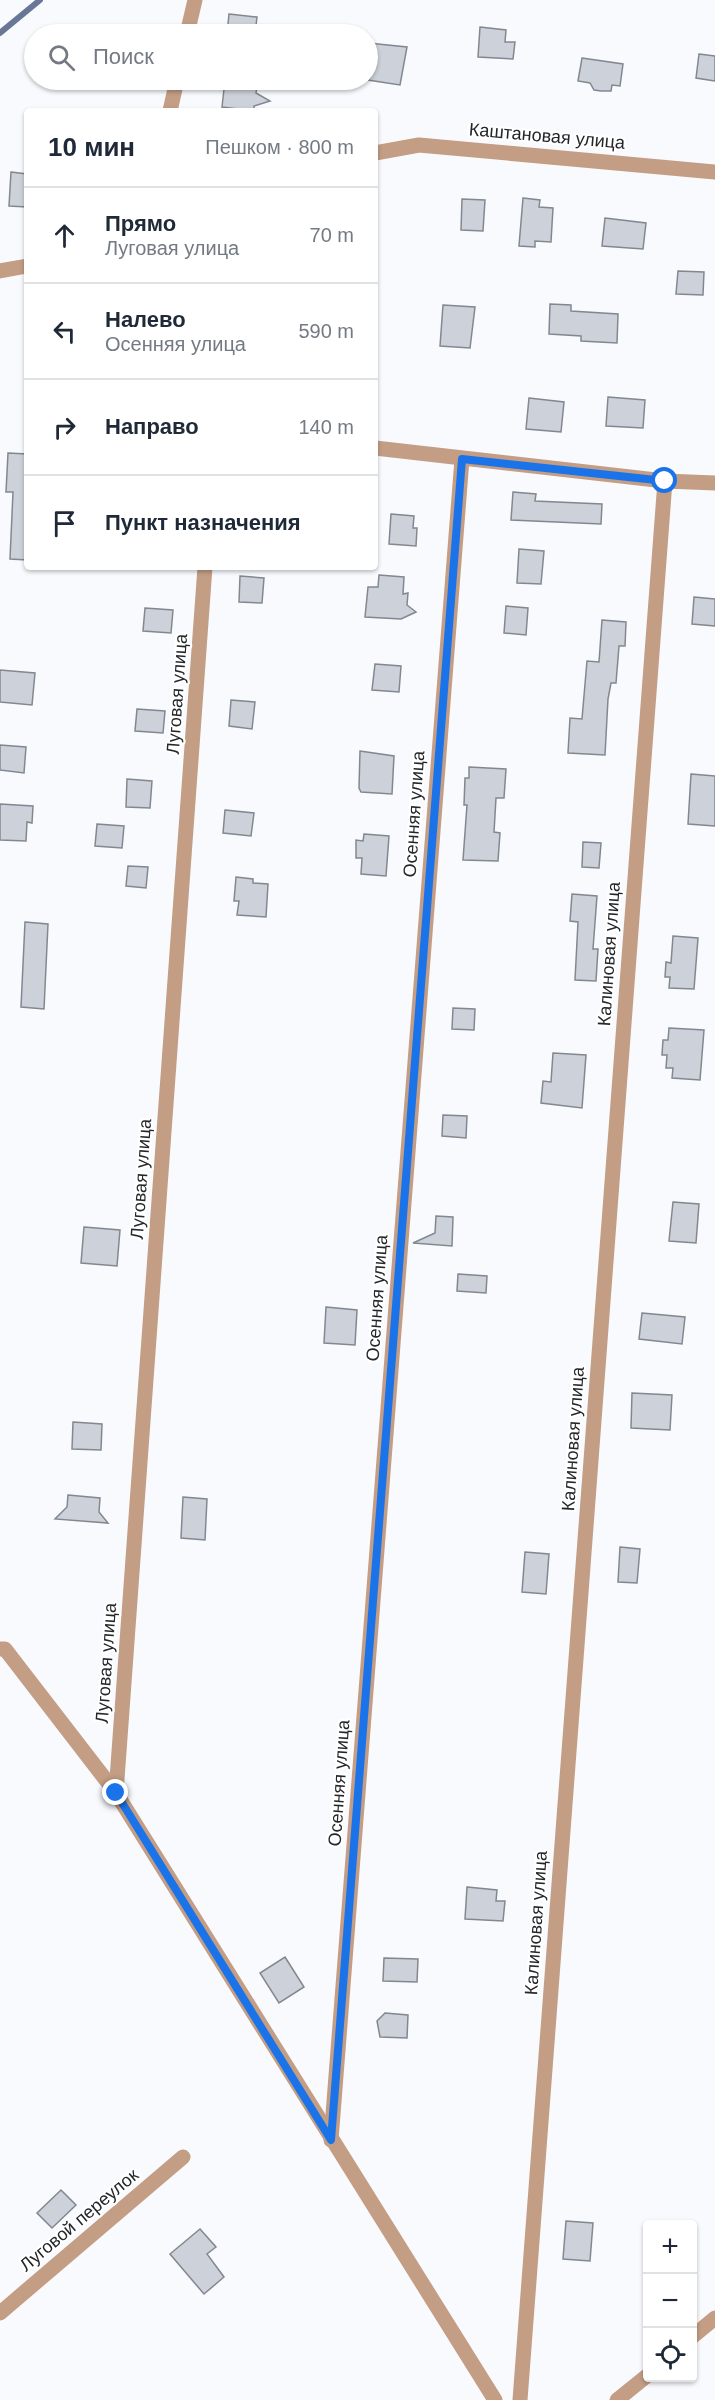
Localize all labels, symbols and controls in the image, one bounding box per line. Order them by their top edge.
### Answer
search box [24,24,378,90]
icon: search [45,41,78,74]
text: Поиск [93,44,154,69]
street label: Каштановая улица [468,119,627,153]
text: 10 мин [48,132,135,162]
text: Пешком · 800 m [205,136,354,158]
text: Прямо [105,211,176,236]
icon: ahead [48,219,81,252]
text: 70 m [310,224,354,246]
text: Луговая улица [105,237,239,259]
text: Налево [105,307,186,332]
icon: left [48,315,81,348]
text: 590 m [298,320,354,342]
text: Осенняя улица [105,333,246,355]
icon: right [48,411,81,444]
text: Направо [105,414,199,439]
text: 140 m [298,416,354,438]
route start [651,467,677,493]
icon: arrive [48,507,81,540]
text: Пункт назначения [105,510,301,535]
street label: Луговая улица [163,632,191,755]
street label: Осенняя улица [400,749,428,878]
street label: Калиновая улица [594,880,624,1027]
street label: Луговая улица [127,1117,155,1240]
street label: Осенняя улица [363,1233,391,1362]
street label: Калиновая улица [558,1365,588,1512]
street label: Луговая улица [92,1601,120,1724]
street label: Осенняя улица [325,1718,353,1847]
route end [102,1779,128,1805]
street label: Калиновая улица [521,1849,551,1996]
street label: Луговой переулок [16,2165,142,2275]
map controls [643,2220,697,2382]
button: + [643,2220,697,2274]
button: − [643,2274,697,2328]
button: locate [643,2328,697,2382]

